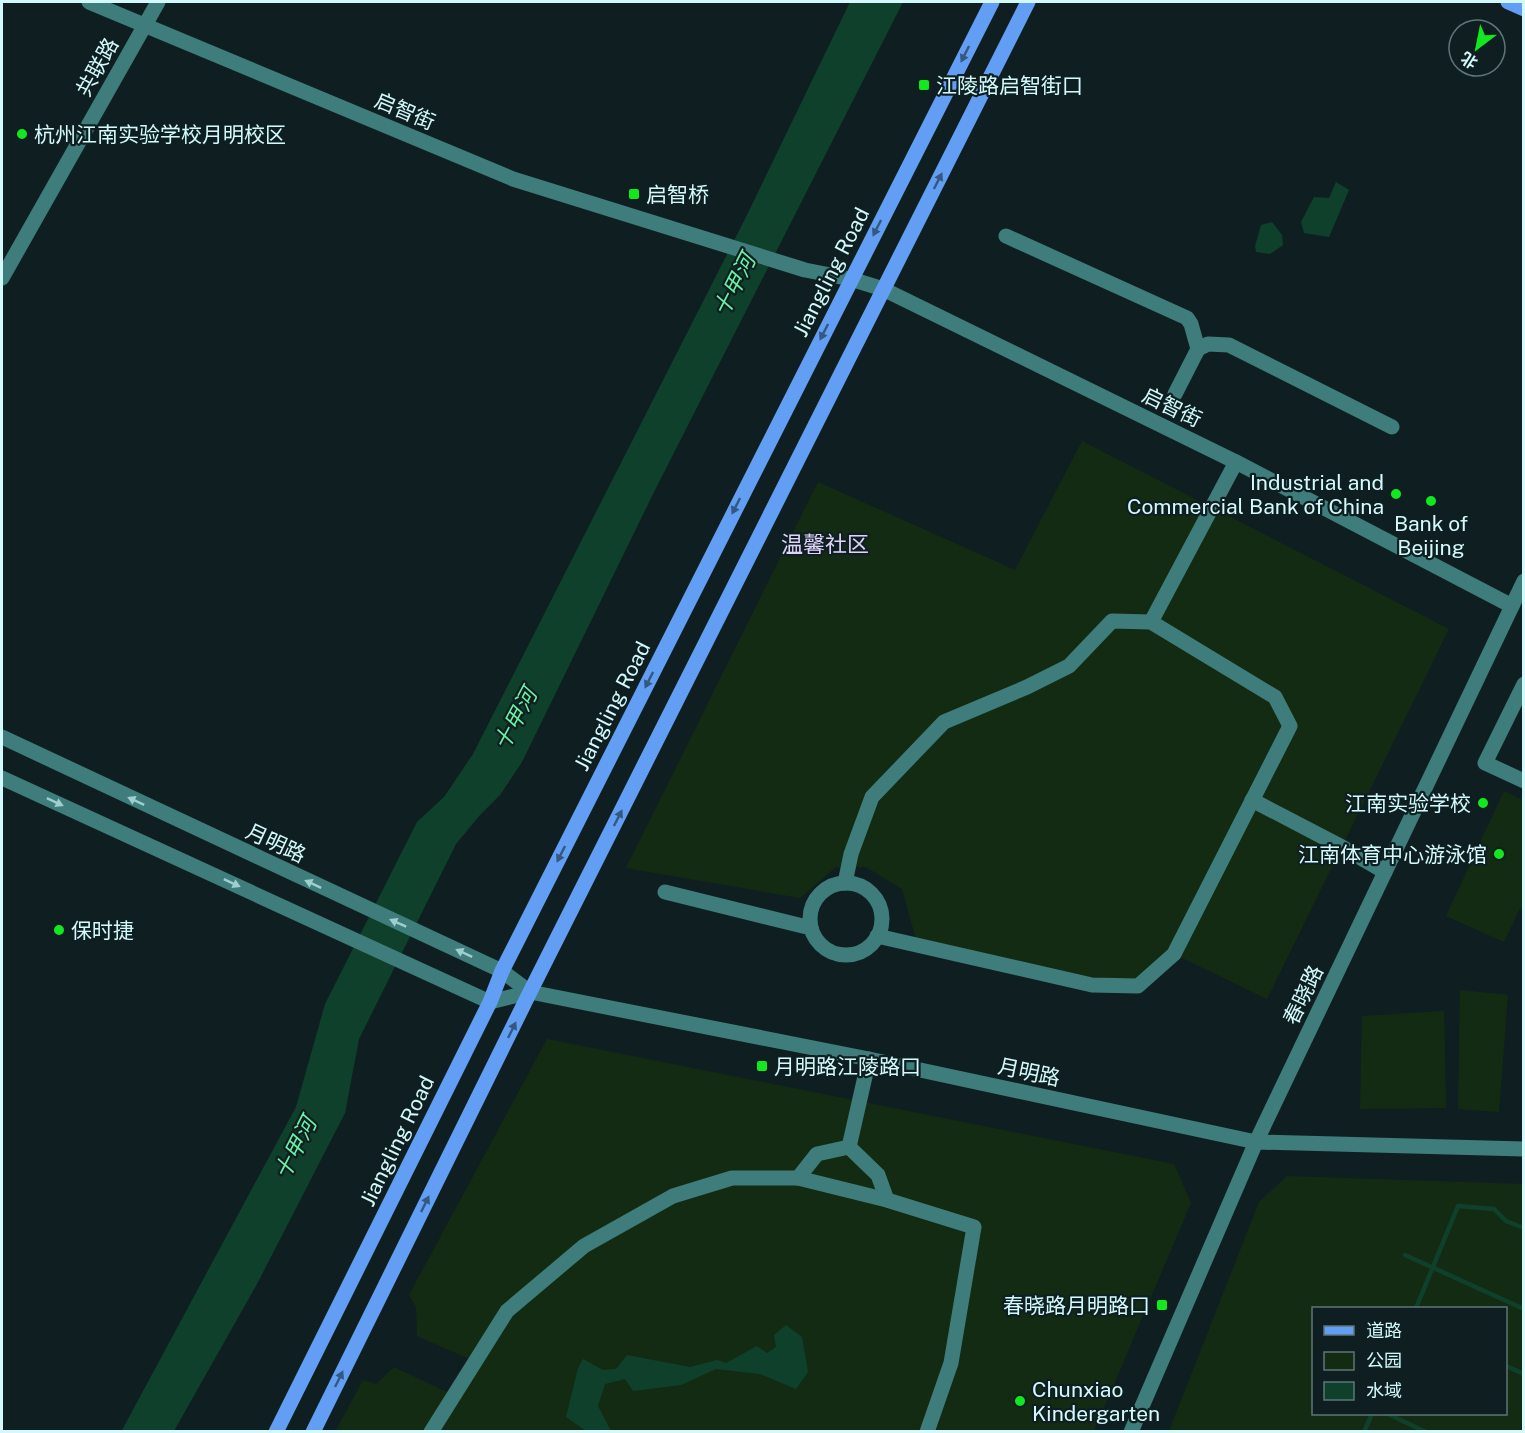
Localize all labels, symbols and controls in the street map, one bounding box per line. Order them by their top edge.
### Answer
north arrow [1447,18,1507,78]
street label: 共联路 [71,33,123,101]
one-way arrow [960,45,970,62]
text: 北 [1457,48,1481,73]
place label: 江陵路启智街口 [936,73,1083,98]
marker: 江陵路启智街口 [917,78,931,92]
street label: 启智街 [371,87,439,135]
place label: 杭州江南实验学校月明校区 [34,122,286,147]
marker: 杭州江南实验学校月明校区 [15,127,29,141]
one-way arrow [933,172,942,189]
place label: 启智桥 [646,182,709,207]
marker: 启智桥 [627,187,641,201]
street label: Jiangling Road [788,203,874,341]
one-way arrow [872,219,882,236]
water label: 十甲河 [707,246,762,320]
one-way arrow [820,323,829,340]
street label: 启智街 [1138,382,1206,432]
place label: Industrial and Commercial Bank of China [1127,470,1384,519]
marker: Industrial and Commercial Bank of China [1389,487,1403,501]
marker: Bank of Beijing [1424,494,1438,508]
one-way arrow [732,497,741,514]
place label: Bank of Beijing [1394,511,1468,560]
district label: 温馨社区 [781,531,869,557]
street label: Jiangling Road [569,637,655,775]
one-way arrow [644,671,653,688]
water label: 十甲河 [488,680,544,754]
place label: 江南实验学校 [1345,791,1471,816]
one-way arrow [128,796,145,805]
marker: 江南实验学校 [1476,796,1490,810]
one-way arrow [46,797,64,807]
one-way arrow [613,809,623,826]
street label: 月明路 [242,818,310,868]
place label: 江南体育中心游泳馆 [1298,842,1487,867]
one-way arrow [556,845,566,862]
marker: 江南体育中心游泳馆 [1492,847,1506,861]
one-way arrow [224,878,242,888]
one-way arrow [304,879,321,888]
place label: 保时捷 [71,918,134,943]
one-way arrow [389,918,407,928]
marker: 保时捷 [52,923,66,937]
one-way arrow [455,948,472,957]
street label: 春晓路 [1278,961,1328,1029]
one-way arrow [507,1021,517,1038]
street label: 月明路 [996,1053,1062,1091]
place label: 月明路江陵路口 [774,1054,921,1079]
marker: 月明路江陵路口 [755,1059,769,1073]
street label: Jiangling Road [355,1072,439,1210]
water label: 十甲河 [268,1109,323,1183]
one-way arrow [421,1196,430,1213]
place label: 春晓路月明路口 [1003,1293,1150,1318]
marker: 春晓路月明路口 [1155,1298,1169,1312]
legend [1312,1307,1507,1415]
text: 道路 [1366,1320,1402,1341]
text: 公园 [1366,1350,1402,1371]
one-way arrow [334,1370,344,1387]
place label: Chunxiao Kindergarten [1032,1377,1160,1426]
text: 水域 [1366,1380,1402,1401]
marker: Chunxiao Kindergarten [1013,1394,1027,1408]

